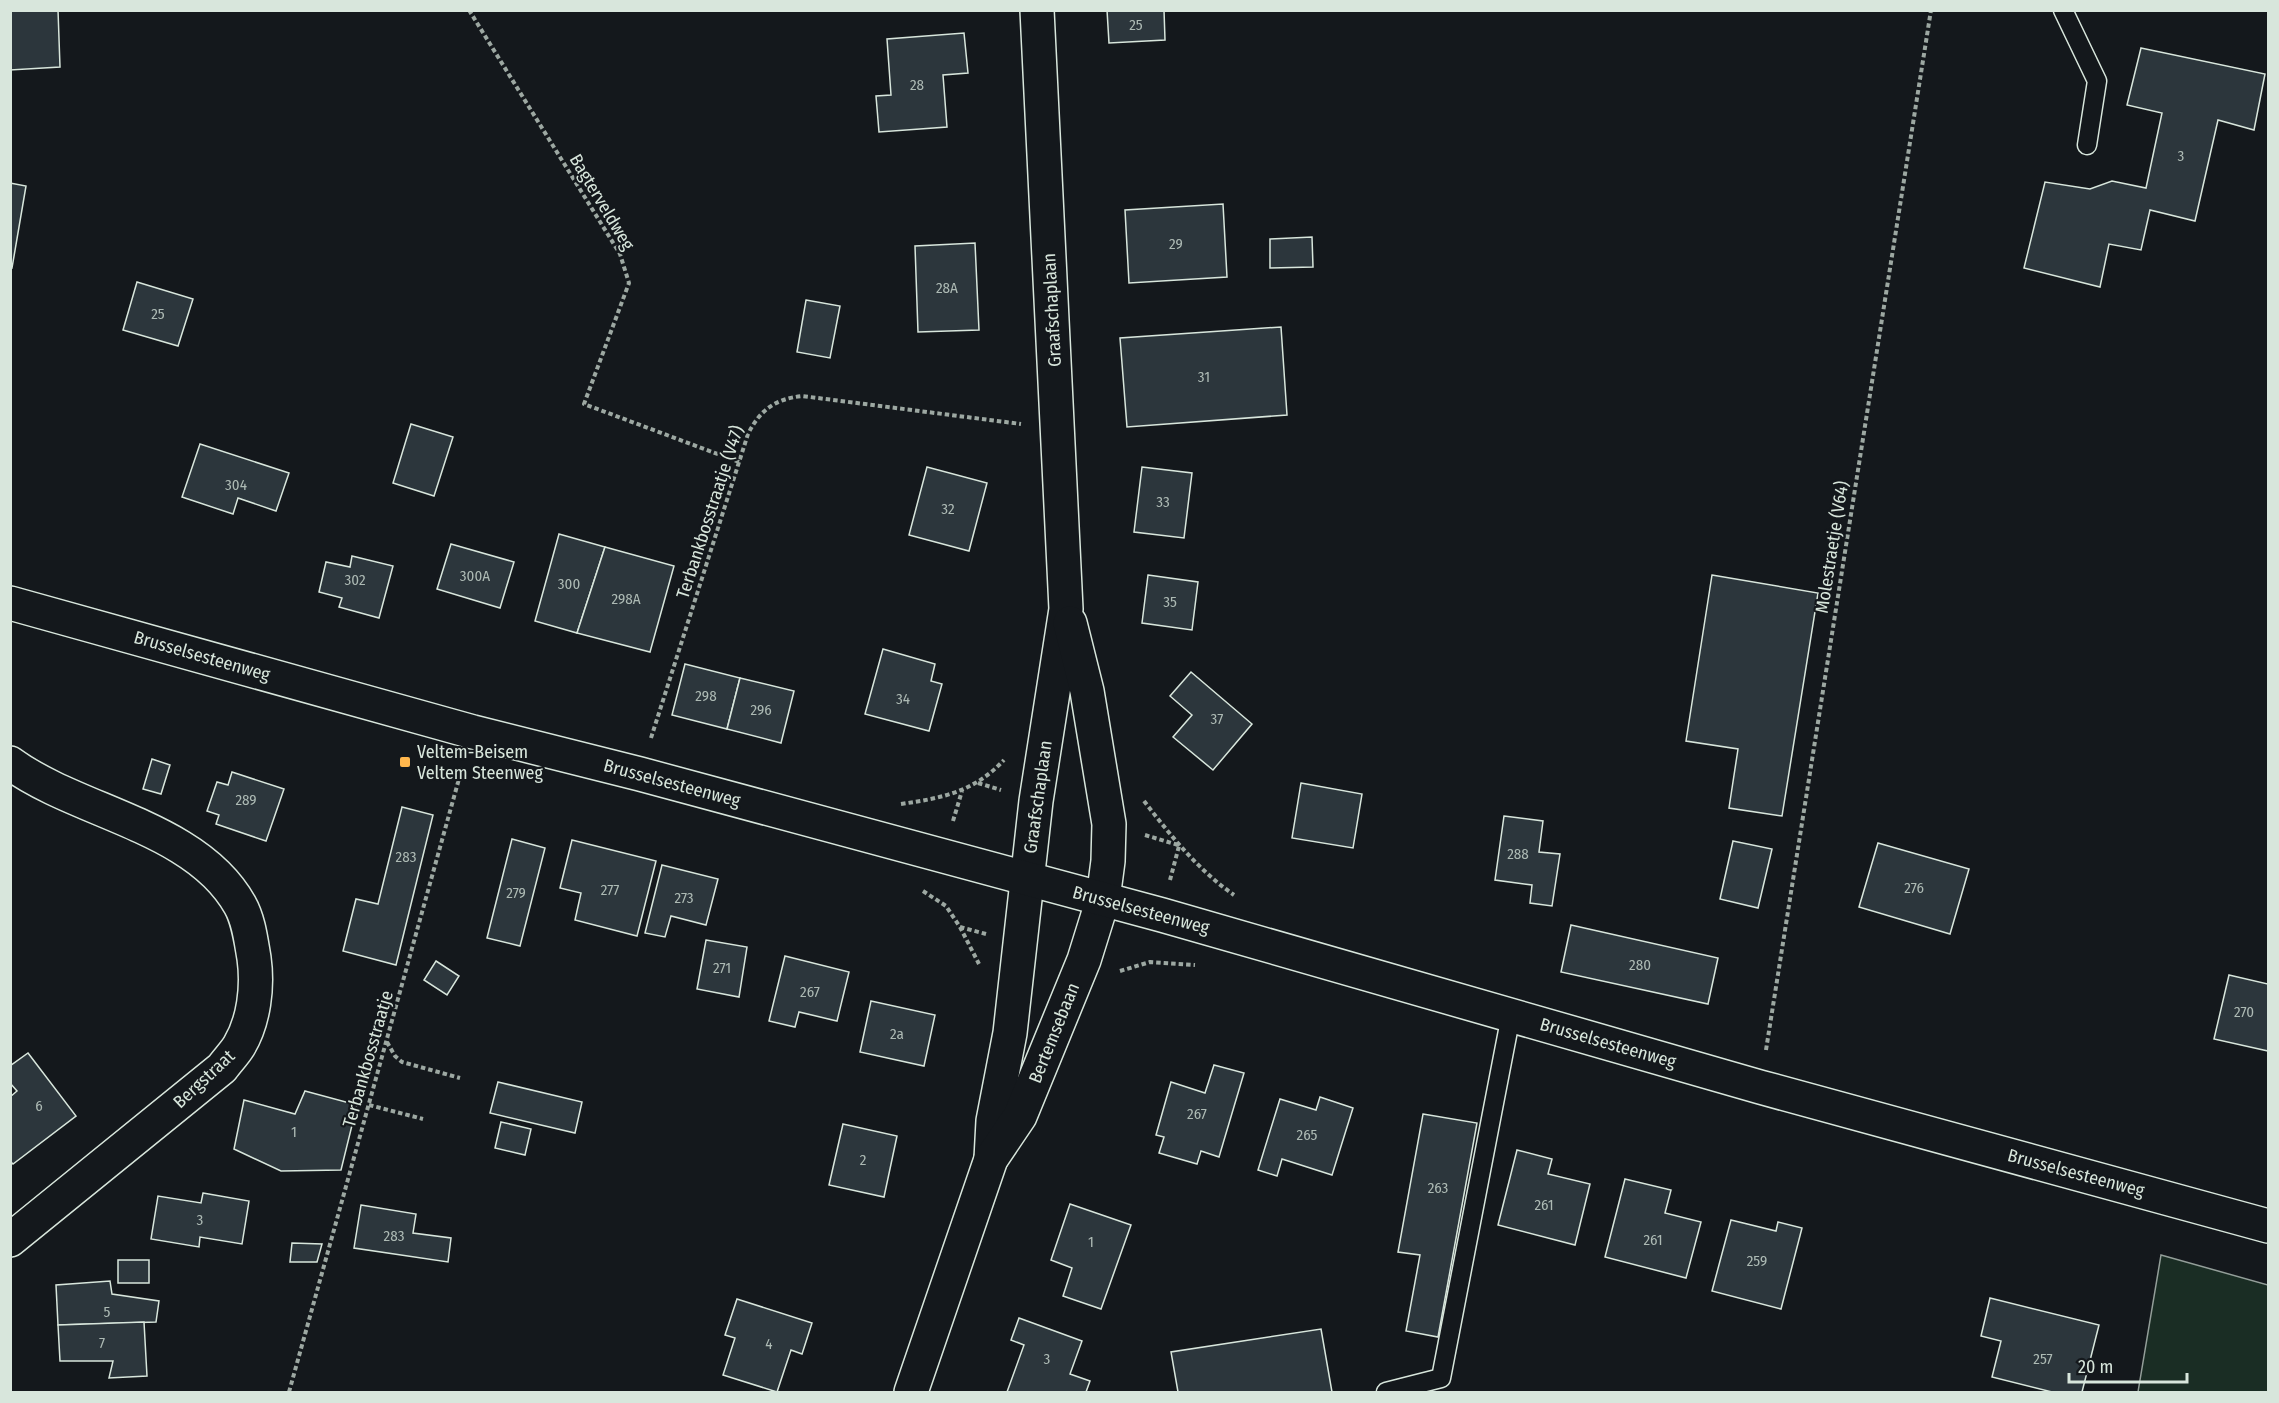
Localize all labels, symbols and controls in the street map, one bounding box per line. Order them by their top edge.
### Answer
house number: 25 [1129,16,1143,34]
house number: 28 [910,76,924,94]
house number: 3 [2178,147,2185,165]
street label: Bagterveldweg [565,150,640,254]
house number: 29 [1169,235,1183,253]
street label: Graafschaplaan [1038,252,1066,368]
house number: 28A [936,279,958,297]
house number: 25 [151,305,165,323]
house number: 31 [1198,368,1210,386]
street label: Terbankbosstraatje (V47) [672,423,748,601]
house number: 304 [225,476,247,494]
street label: Molestraetje (V64) [1811,479,1853,615]
house number: 33 [1156,493,1170,511]
house number: 32 [941,500,955,518]
house number: 300A [460,567,490,585]
house number: 302 [344,571,366,589]
house number: 300 [558,575,580,593]
house number: 298A [611,590,641,608]
house number: 35 [1163,593,1177,611]
street label: Brusselsesteenweg [131,626,273,686]
house number: 298 [695,687,717,705]
house number: 34 [896,690,910,708]
house number: 296 [750,701,772,719]
house number: 37 [1211,710,1223,728]
street label: Graafschaplaan [1019,739,1057,855]
place label: Veltem-Beisem Veltem Steenweg [417,741,543,784]
street label: Brusselsesteenweg [601,754,743,812]
marker: Veltem-Beisem Veltem Steenweg [398,755,412,769]
house number: 289 [235,791,257,809]
house number: 288 [1507,845,1529,863]
house number: 283 [396,848,417,866]
house number: 276 [1904,879,1924,897]
house number: 277 [601,881,619,899]
street label: Brusselsesteenweg [1070,881,1212,939]
house number: 279 [506,884,526,902]
house number: 273 [674,889,694,907]
house number: 280 [1629,956,1651,974]
house number: 271 [713,959,731,977]
street label: Bertemsebaan [1024,980,1084,1086]
house number: 267 [800,983,820,1001]
street label: Terbankbosstraatje [338,988,398,1130]
house number: 270 [2234,1003,2254,1021]
street label: Brusselsesteenweg [1537,1013,1679,1073]
house number: 2a [890,1025,904,1043]
street label: Bergstraat [169,1045,239,1113]
house number: 6 [35,1097,43,1115]
house number: 267 [1187,1105,1207,1123]
house number: 1 [291,1123,297,1141]
house number: 265 [1297,1126,1318,1144]
street label: Brusselsesteenweg [2005,1144,2147,1202]
house number: 2 [860,1151,867,1169]
house number: 263 [1428,1179,1449,1197]
house number: 261 [1534,1196,1554,1214]
house number: 3 [197,1211,204,1229]
house number: 283 [384,1227,405,1245]
house number: 261 [1643,1231,1663,1249]
house number: 1 [1088,1233,1094,1251]
house number: 259 [1747,1252,1767,1270]
house number: 5 [104,1303,111,1321]
house number: 7 [99,1334,105,1352]
house number: 4 [765,1335,773,1353]
scale bar [2069,1346,2188,1384]
house number: 3 [1044,1350,1051,1368]
house number: 257 [2033,1350,2053,1368]
text: 20 m [2078,1356,2113,1378]

